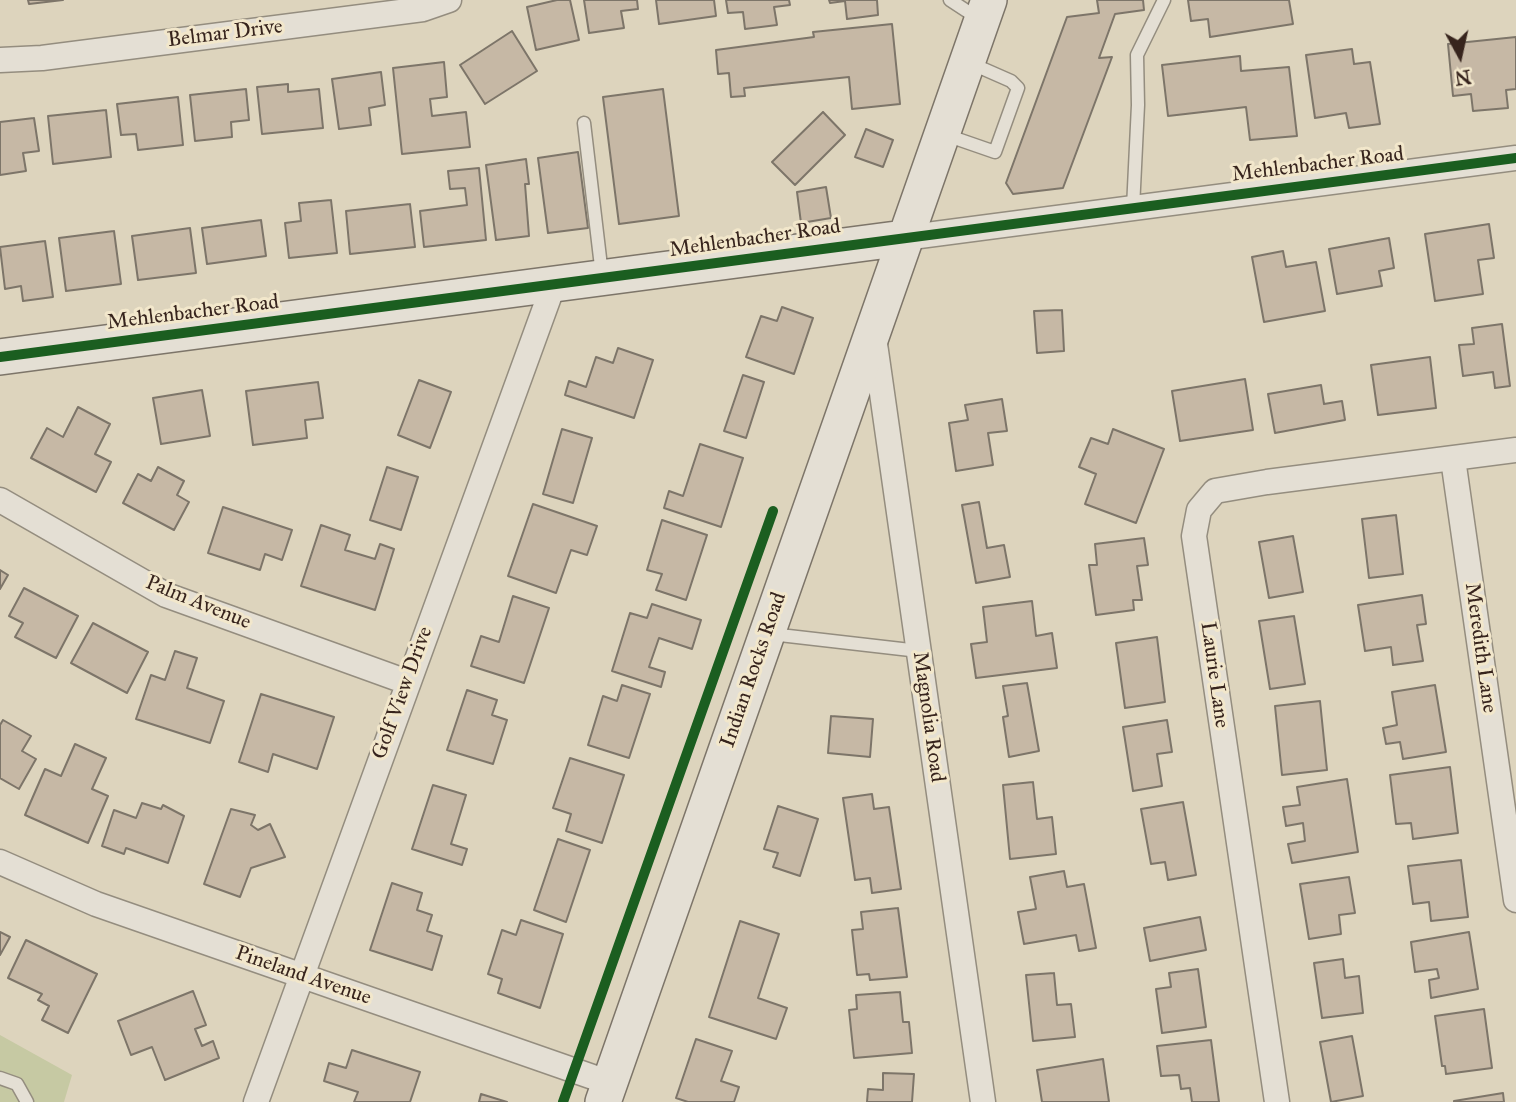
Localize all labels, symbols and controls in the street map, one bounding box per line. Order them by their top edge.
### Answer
street label: Belmar Drive [166,14,284,54]
north arrow [1425,21,1495,91]
text: N [1453,65,1473,90]
street label: Mehlenbacher Road [1231,142,1405,188]
street label: Mehlenbacher Road [668,214,842,264]
street label: Mehlenbacher Road [106,290,280,336]
street label: Palm Avenue [142,570,254,636]
street label: Meredith Lane [1458,581,1502,715]
street label: Indian Rocks Road [716,589,792,751]
street label: Laurie Lane [1194,620,1234,730]
street label: Golf View Drive [367,623,439,763]
street label: Magnolia Road [906,650,950,784]
street label: Pineland Avenue [232,941,374,1011]

